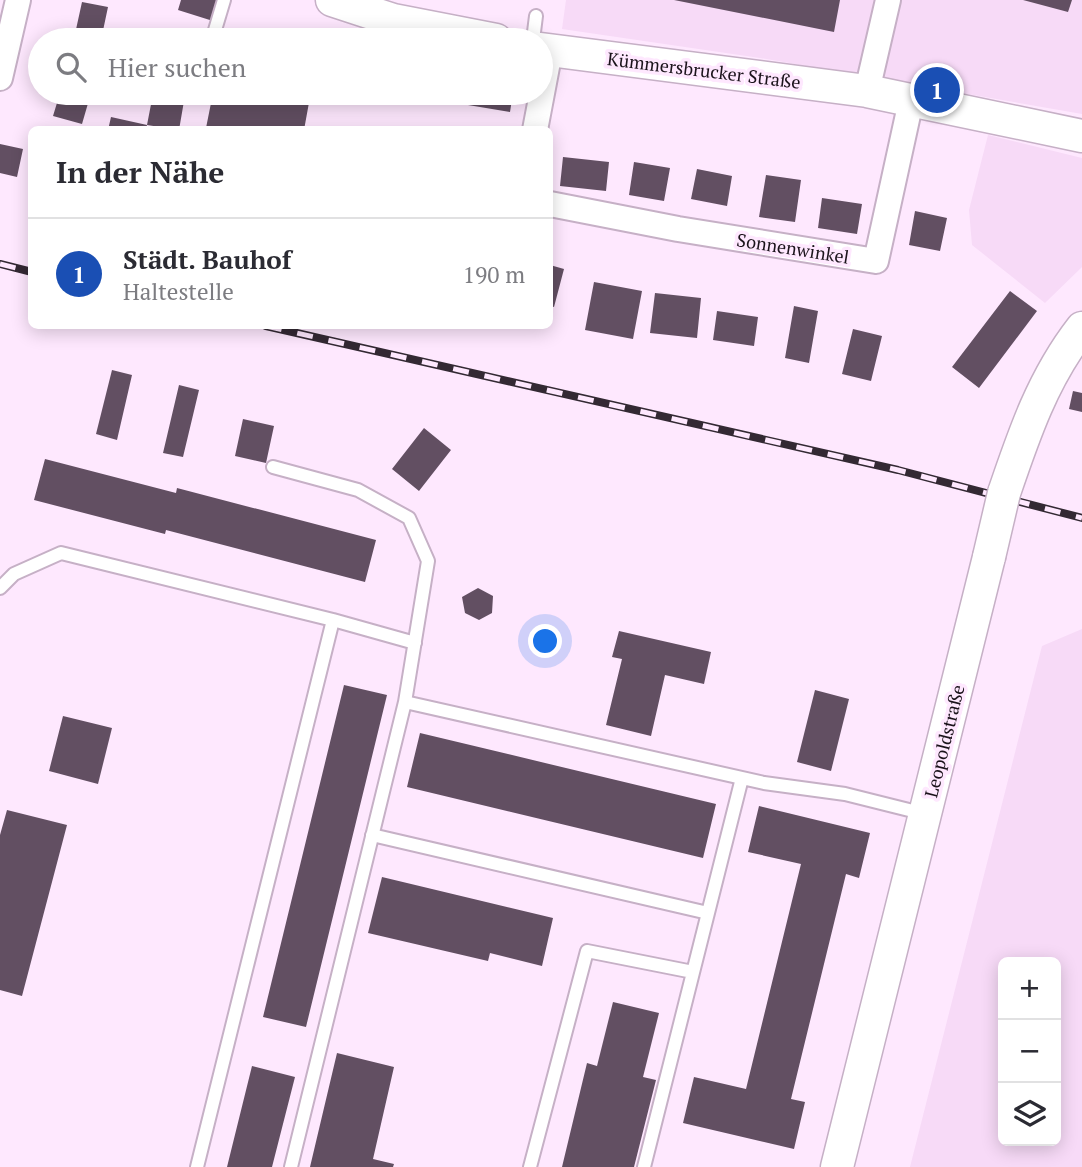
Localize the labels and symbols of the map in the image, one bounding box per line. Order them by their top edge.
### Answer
street label: Kümmersbrucker Straße [606,46,802,94]
pin: 1 [914,64,960,116]
street label: Sonnenwinkel [735,227,851,269]
your location [528,624,562,658]
street label: Leopoldstraße [918,682,970,800]

